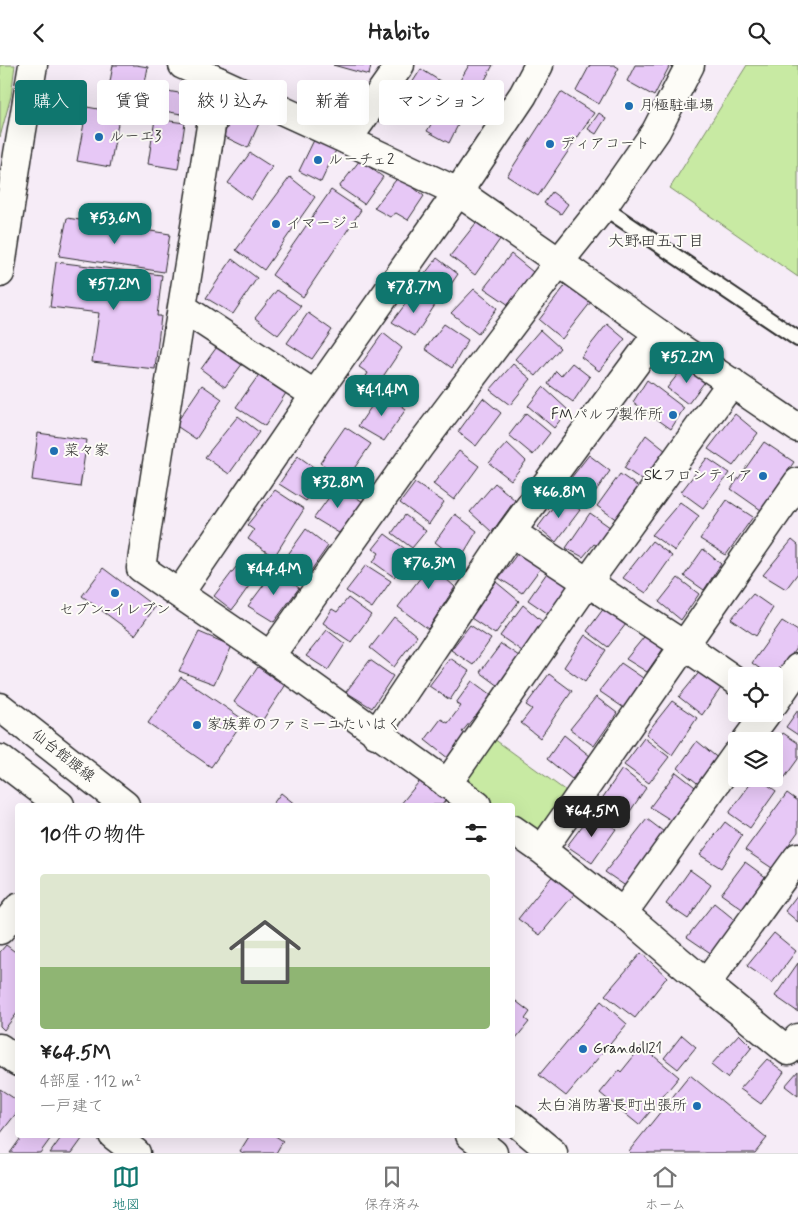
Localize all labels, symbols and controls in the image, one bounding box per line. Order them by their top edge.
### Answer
icon: back [25,19,53,47]
text: Habito [368,19,430,47]
icon: search [745,19,773,47]
chip: 購入 [15,80,87,125]
chip: 賃貸 [97,80,169,125]
chip: 絞り込み [179,80,287,125]
chip: 新着 [297,80,369,125]
chip: マンション [379,80,504,125]
place label: 月極駐車場 [639,96,714,116]
marker: 月極駐車場 [623,100,635,112]
place label: ルーエ3 [109,127,162,147]
marker: ルーエ3 [93,131,105,143]
place label: ディアコート [560,134,650,154]
marker: ディアコート [544,138,556,150]
place label: ルーチェ2 [328,150,394,170]
marker: ルーチェ2 [312,154,324,166]
pin: ¥53.6M [74,203,156,245]
text: ¥53.6M [89,208,141,229]
place label: イマージュ [286,214,361,234]
marker: イマージュ [270,218,282,230]
district label: 大野田五丁目 [608,231,704,252]
pin: ¥57.2M [73,269,155,311]
pin: ¥78.7M [373,271,455,314]
text: ¥57.2M [88,274,140,295]
text: ¥78.7M [387,277,441,298]
pin: ¥52.2M [646,341,728,384]
text: ¥52.2M [661,347,713,368]
pin: ¥41.4M [341,375,423,417]
text: ¥41.4M [356,380,408,401]
place label: FMパルプ製作所 [551,405,663,425]
marker: FMパルプ製作所 [667,409,679,421]
place label: 菜々家 [64,441,109,461]
marker: 菜々家 [48,445,60,457]
place label: SKフロンティア [644,466,753,486]
pin: ¥32.8M [297,467,379,509]
marker: SKフロンティア [757,470,769,482]
text: ¥32.8M [312,472,364,493]
pin: ¥66.8M [518,477,600,519]
text: ¥66.8M [533,482,585,503]
pin: ¥76.3M [388,547,470,590]
pin: ¥44.4M [233,553,315,596]
text: ¥76.3M [403,553,455,574]
text: ¥44.4M [247,559,301,580]
marker: セブン-イレブン [109,587,121,599]
place label: セブン-イレブン [59,600,171,620]
map controls [728,667,783,787]
button: locate [728,667,783,722]
place label: 家族葬のファミーユたいはく [207,715,402,735]
marker: 家族葬のファミーユたいはく [191,719,203,731]
street label: 仙台館腰線 [27,725,99,787]
button: layers [728,732,783,787]
pin: ¥64.5M [551,795,633,838]
text: ¥64.5M [565,801,619,822]
icon: filters [462,819,490,847]
text: 10件の物件 [40,821,145,849]
icon: home [220,907,310,997]
text: ¥64.5M [40,1039,111,1067]
place label: Grandoll21 [593,1039,662,1059]
marker: Grandoll21 [577,1043,589,1055]
text: 4部屋 · 112 m² [40,1071,141,1092]
text: 一戸建て [40,1096,104,1117]
place label: 太白消防署長町出張所 [537,1096,687,1116]
marker: 太白消防署長町出張所 [691,1100,703,1112]
tab: 地図 [112,1163,140,1214]
tab: 保存済み [364,1163,420,1214]
tab: ホーム [644,1163,686,1214]

